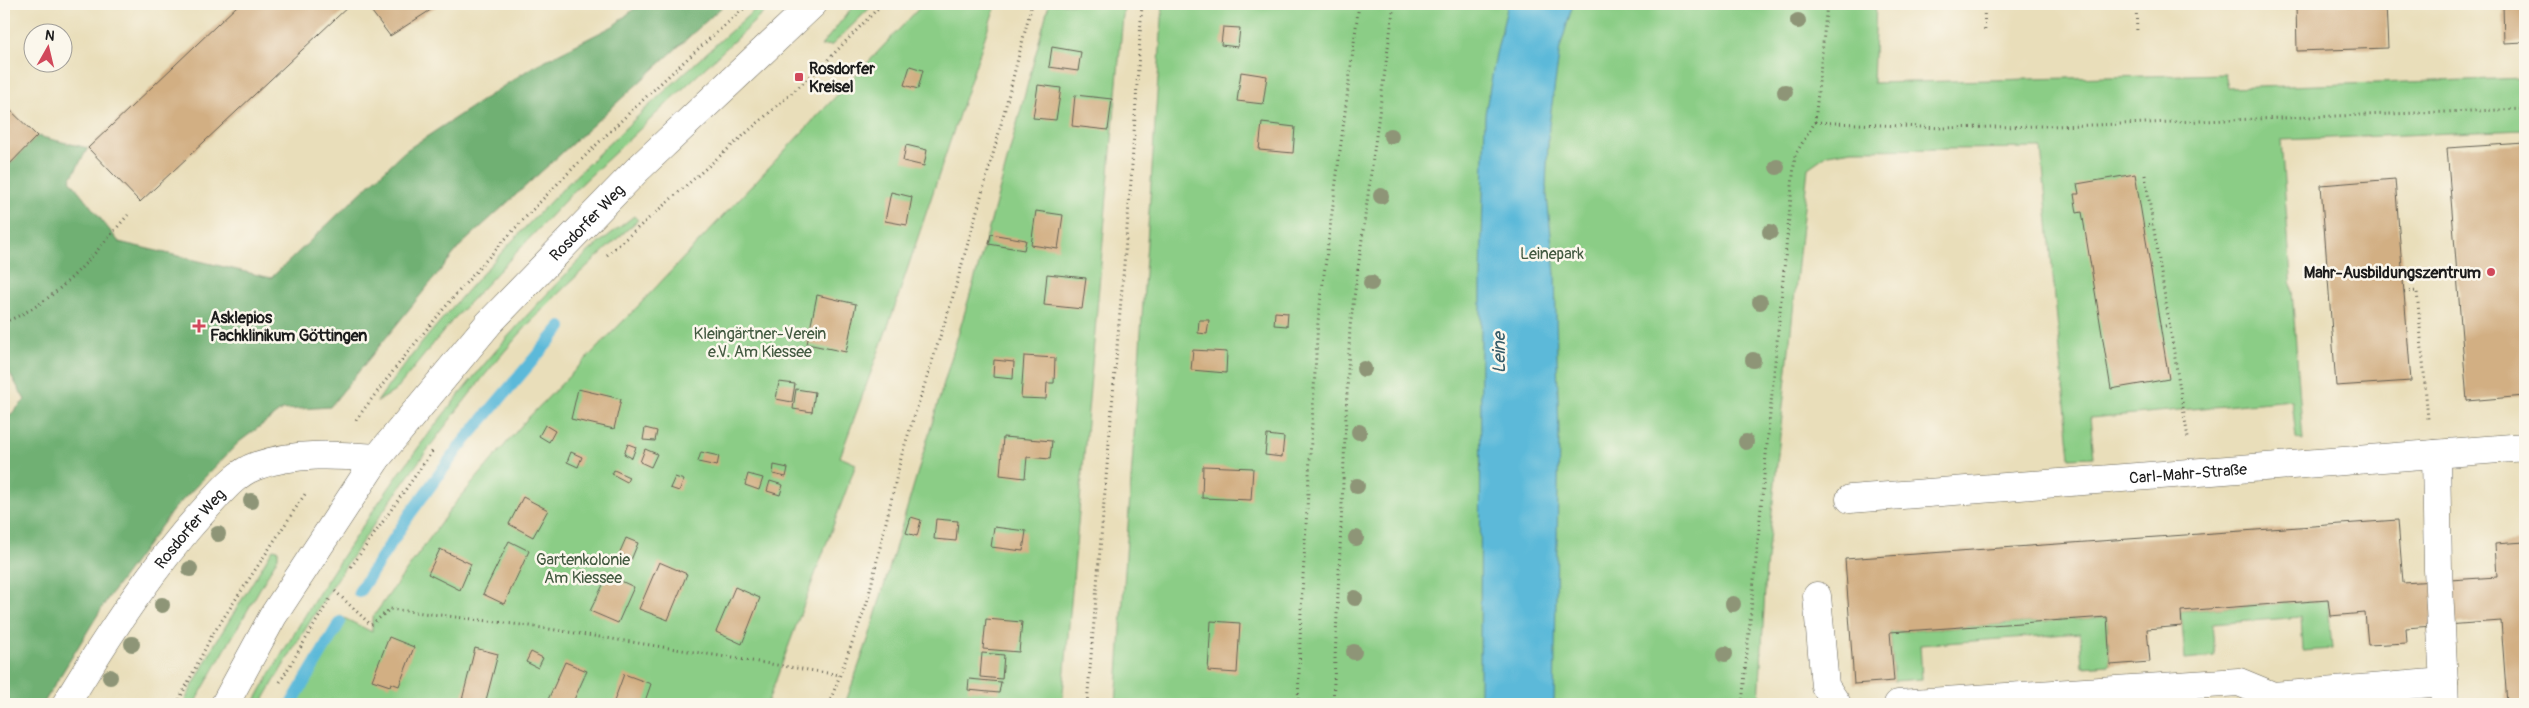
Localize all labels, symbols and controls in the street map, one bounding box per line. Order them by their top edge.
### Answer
north arrow [22,22,72,72]
text: N [44,27,56,45]
place label: Rosdorfer Kreisel [809,59,875,97]
marker: Rosdorfer Kreisel [793,71,805,83]
street label: Rosdorfer Weg [546,180,629,266]
park label: Leinepark [1520,244,1584,264]
place label: Mahr-Ausbildungszentrum [2304,263,2481,283]
marker: Mahr-Ausbildungszentrum [2485,266,2497,278]
place label: Asklepios Fachklinikum Göttingen [210,308,367,346]
marker: Asklepios Fachklinikum Göttingen [192,319,206,333]
park label: Kleingärtner-Verein e.V. Am Kiessee [694,324,826,362]
water label: Leine [1488,330,1511,374]
street label: Carl-Mahr-Straße [2128,459,2248,488]
street label: Rosdorfer Weg [151,485,230,573]
park label: Gartenkolonie Am Kiessee [536,550,630,588]

